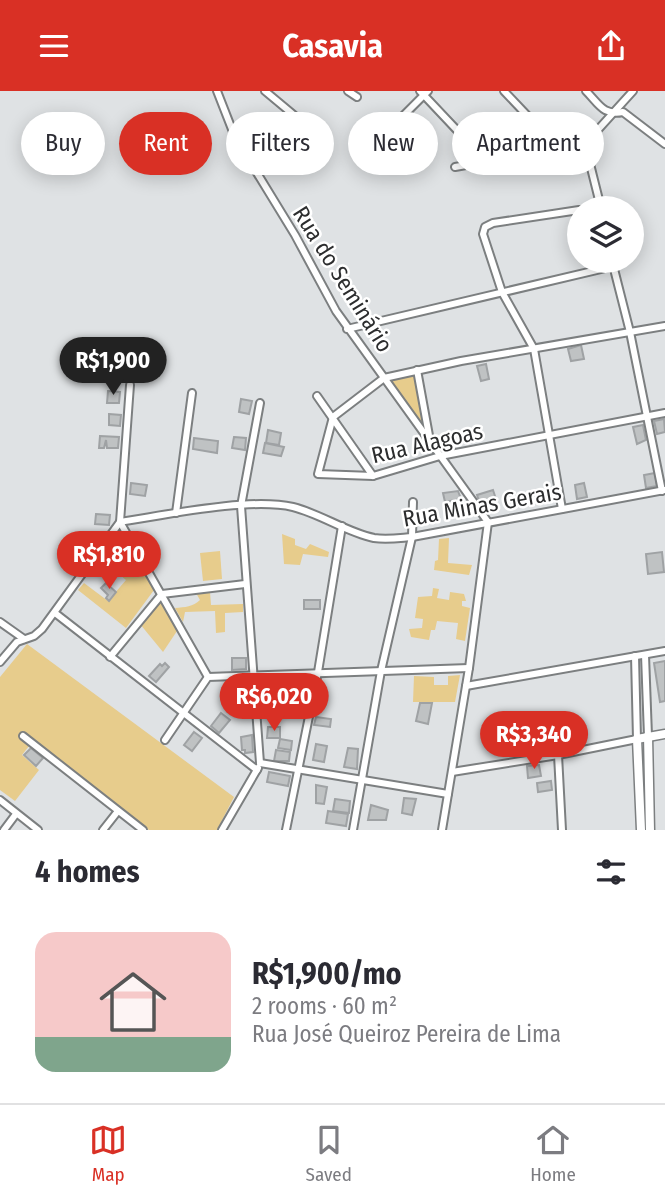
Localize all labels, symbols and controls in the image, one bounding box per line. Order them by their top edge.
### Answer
icon: menu [35,27,73,65]
text: Casavia [282,27,383,65]
icon: share [592,27,630,65]
chip: Buy [21,112,105,175]
chip: Rent [119,112,212,175]
chip: Filters [226,112,334,175]
chip: New [348,112,438,175]
chip: Apartment [452,112,604,175]
map controls [567,196,644,273]
button: layers [567,196,644,273]
street label: Rua do Seminário [287,201,399,357]
pin: R$1,900 [48,337,178,397]
text: R$1,900 [76,346,150,374]
street label: Rua Alagoas [369,417,486,469]
street label: Rua Minas Gerais [400,477,564,533]
pin: R$1,810 [44,531,174,591]
text: R$1,810 [73,540,145,568]
pin: R$6,020 [209,673,339,733]
text: R$6,020 [236,682,312,710]
pin: R$3,340 [469,711,599,771]
text: R$3,340 [496,720,572,748]
icon: filters [592,853,630,891]
text: 4 homes [35,854,140,890]
text: R$1,900/mo [252,956,402,992]
icon: home [91,960,175,1044]
text: 2 rooms · 60 m² [252,992,397,1020]
text: Rua José Queiroz Pereira de Lima [252,1020,561,1048]
tab: Map [89,1121,127,1186]
tab: Saved [306,1121,352,1186]
tab: Home [530,1121,576,1186]

